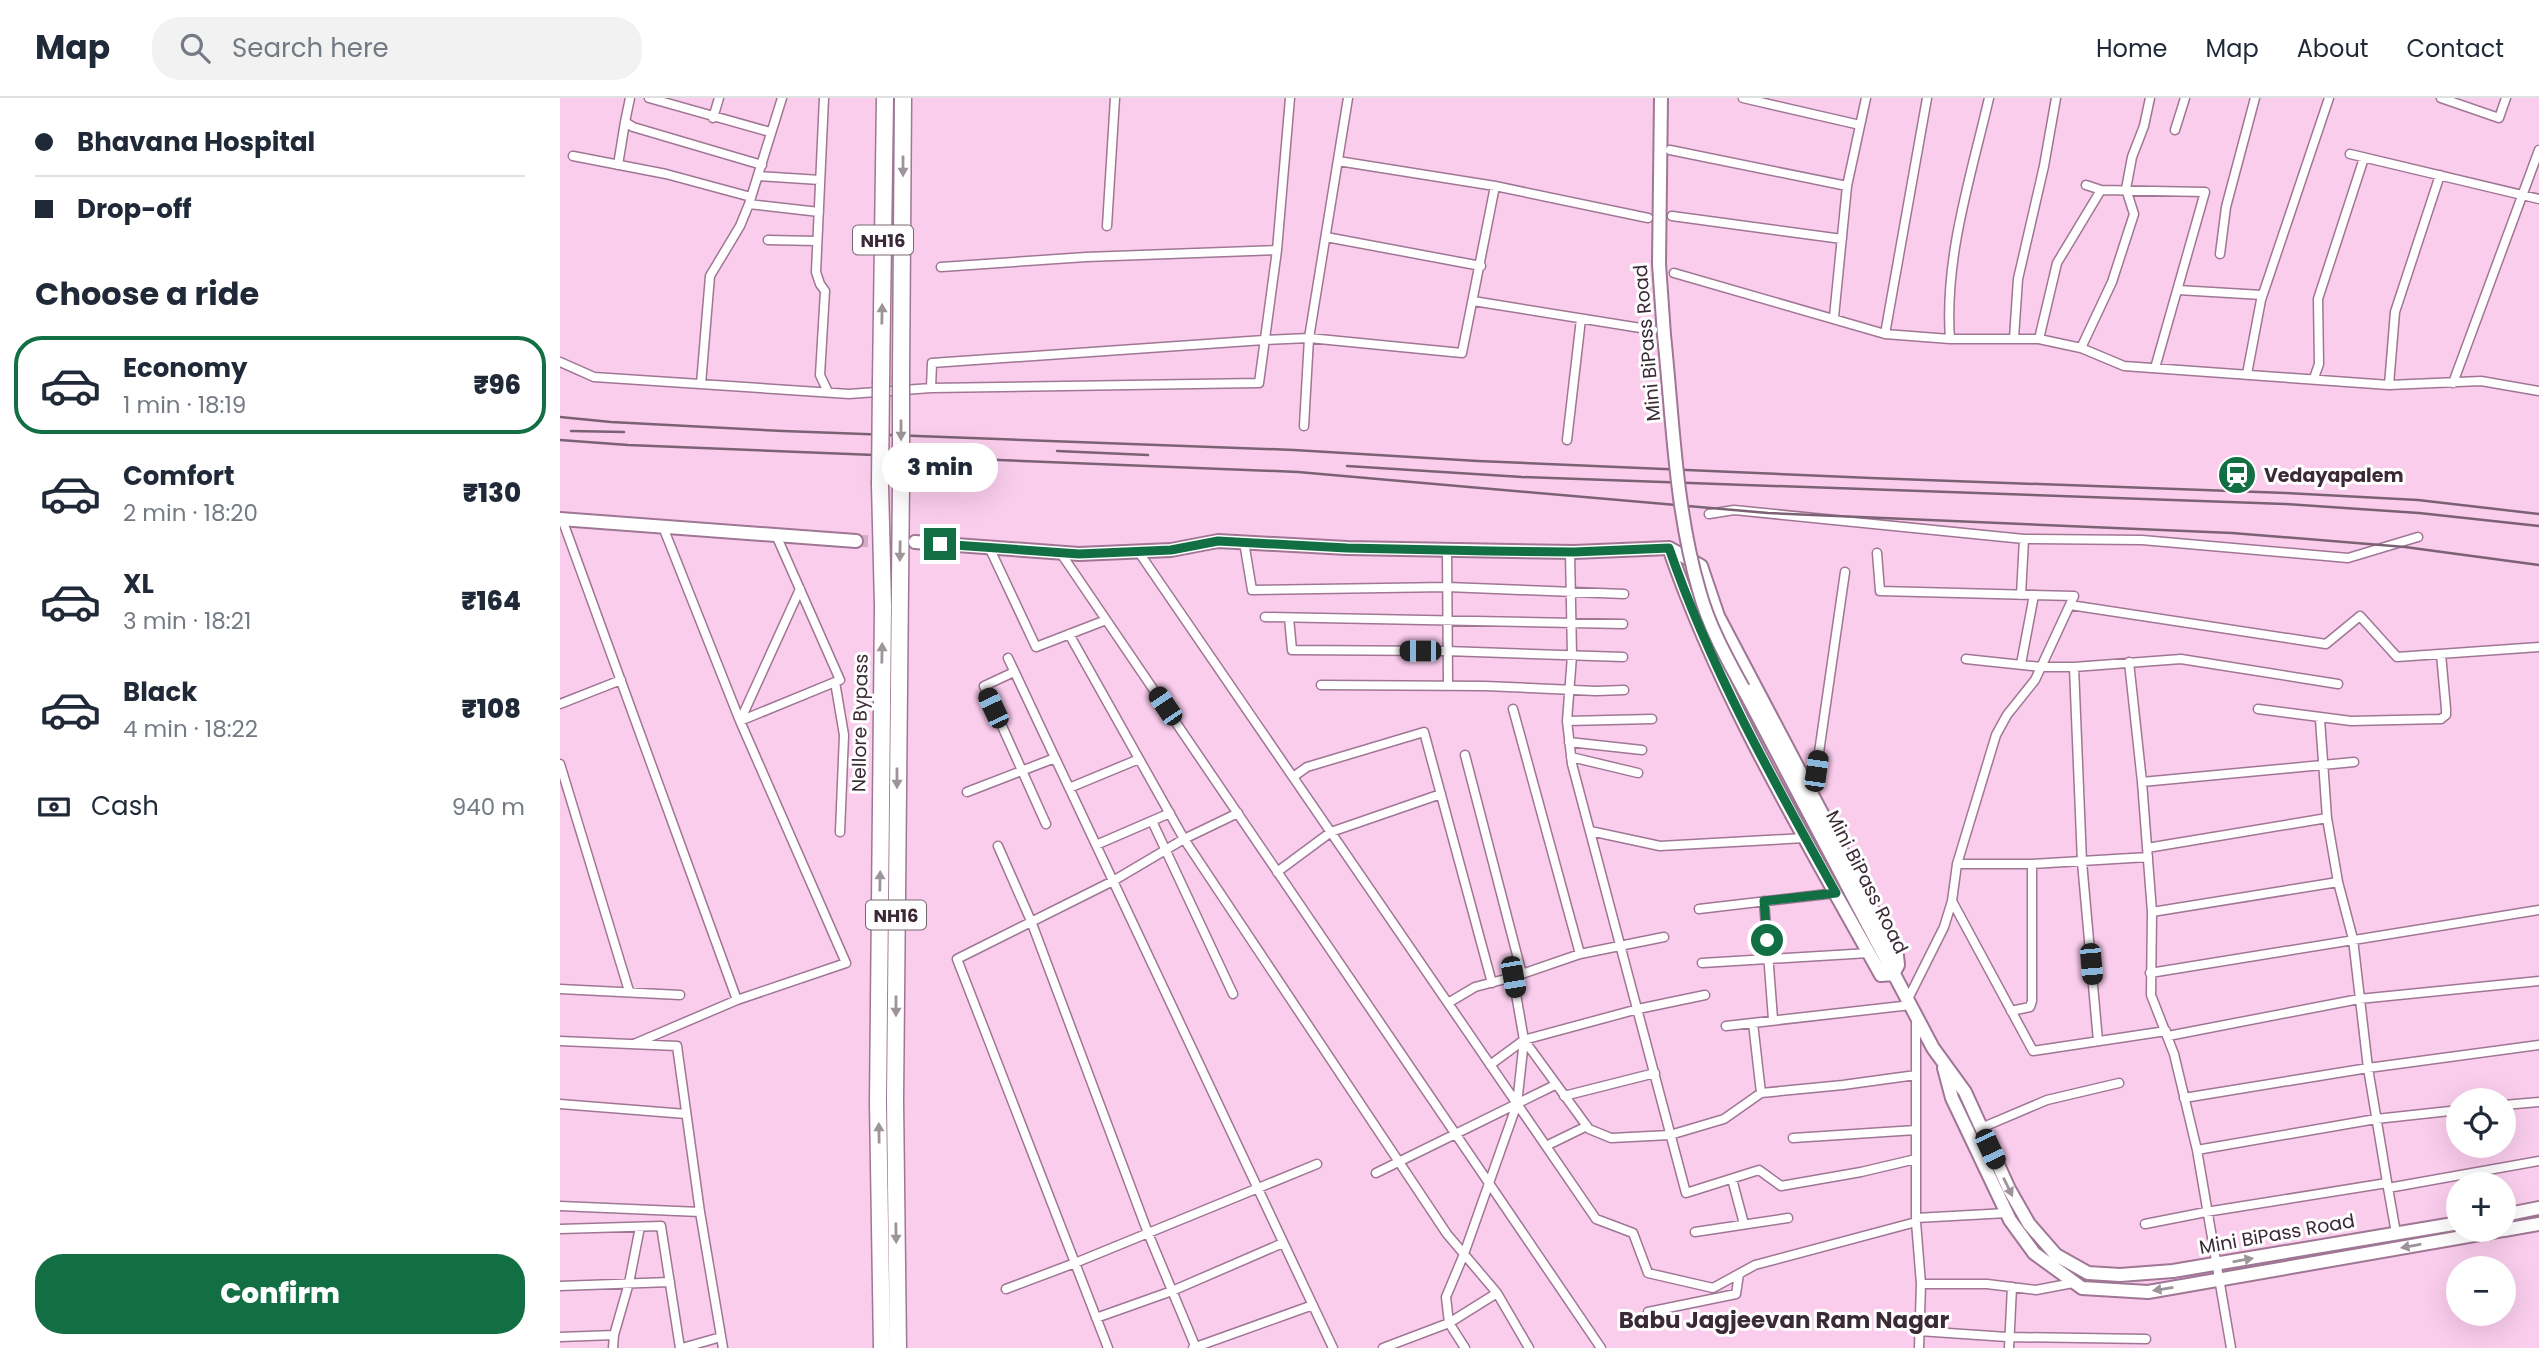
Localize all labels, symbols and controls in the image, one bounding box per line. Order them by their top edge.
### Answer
search box [152,17,642,80]
text: Map [35,24,110,71]
icon: search [176,29,214,67]
text: Search here [232,30,389,66]
text: Home [2096,32,2168,65]
text: Map [2206,32,2259,65]
text: About [2297,32,2368,65]
text: Contact [2406,32,2504,65]
text: Bhavana Hospital [77,124,315,160]
one-way arrow [897,155,909,177]
text: Drop-off [77,191,192,227]
road number: NH16 [853,225,913,254]
street label: Mini BiPass Road [1627,263,1667,423]
text: Choose a ride [35,271,259,316]
one-way arrow [876,302,888,324]
text: Economy [123,350,247,386]
icon: car [39,354,102,417]
text: ₹96 [473,367,521,403]
text: 1 min · 18:19 [123,389,246,421]
one-way arrow [895,419,907,441]
callout: 3 min [882,442,998,492]
text: 3 min [907,451,973,483]
station icon: Vedayapalem [2216,454,2258,496]
text: Comfort [123,458,235,494]
icon: car [39,462,102,525]
place label: Vedayapalem [2264,462,2404,489]
text: ₹130 [463,475,521,511]
text: 2 min · 18:20 [123,497,258,529]
route end [924,528,956,560]
one-way arrow [894,540,905,562]
text: XL [123,566,154,602]
icon: car [39,570,102,633]
text: ₹164 [461,583,521,619]
text: 3 min · 18:21 [123,605,251,637]
car [1400,641,1442,662]
one-way arrow [876,642,888,664]
street label: Nellore Bypass [845,654,875,792]
text: Black [123,674,197,710]
icon: car [39,678,102,741]
car [1145,683,1186,729]
car [975,685,1012,731]
text: ₹108 [462,691,521,727]
text: 4 min · 18:22 [123,713,258,745]
car [1803,749,1830,793]
one-way arrow [891,767,903,789]
icon: cash [35,788,73,826]
text: Cash [91,788,159,824]
text: 940 m [452,791,525,823]
street label: Mini BiPass Road [1819,806,1915,958]
one-way arrow [874,870,886,892]
road number: NH16 [866,900,926,930]
route start [1751,924,1783,956]
car [2079,942,2104,986]
car [1500,954,1527,1000]
one-way arrow [890,995,901,1017]
map controls [2446,1088,2516,1326]
button: locate [2446,1088,2516,1158]
one-way arrow [873,1122,884,1144]
car [1972,1126,2009,1172]
button: + [2446,1172,2516,1242]
one-way arrow [2002,1177,2014,1197]
street label: Mini BiPass Road [2197,1207,2357,1261]
one-way arrow [890,1222,902,1244]
one-way arrow [2400,1241,2422,1252]
button: Confirm [35,1254,525,1334]
one-way arrow [2232,1254,2254,1265]
button: − [2446,1256,2516,1326]
one-way arrow [2152,1284,2174,1295]
district label: Babu Jagjeevan Ram Nagar [1619,1304,1949,1336]

